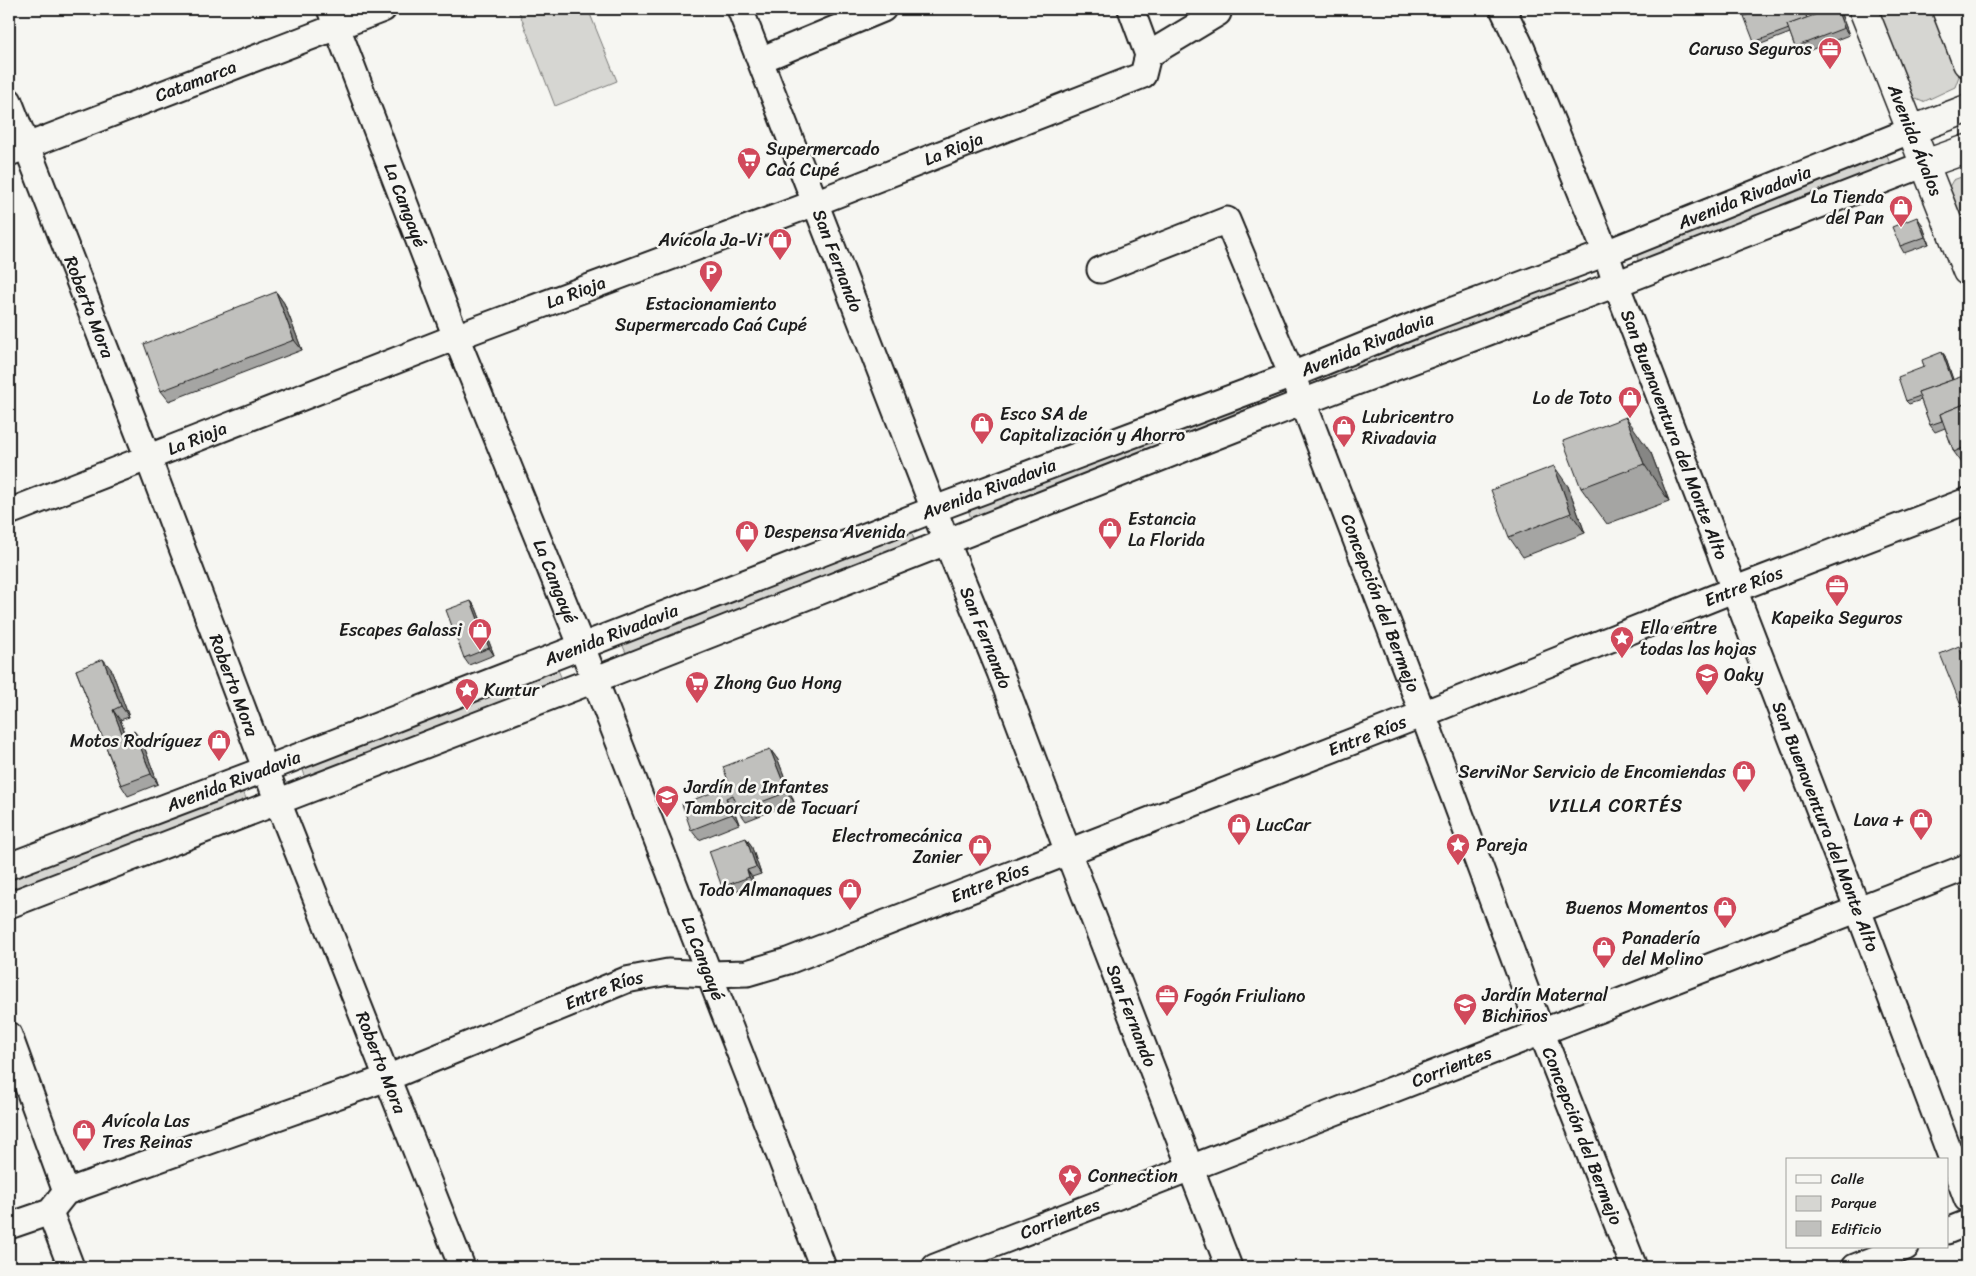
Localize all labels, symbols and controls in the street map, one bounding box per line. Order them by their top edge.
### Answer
place label: Caruso Seguros [1689,33,1813,65]
office icon: Caruso Seguros [1817,36,1843,70]
street label: Catamarca [150,51,241,111]
street label: Avenida Ávalos [1878,78,1952,201]
street label: La Rioja [919,123,988,175]
place label: Supermercado Caá Cupé [766,133,880,186]
supermarket icon: Supermercado Caá Cupé [736,146,762,180]
street label: Avenida Rivadavia [1672,156,1817,239]
street label: La Cangayé [374,158,436,252]
place label: La Tienda del Pan [1811,181,1884,234]
shop icon: La Tienda del Pan [1888,194,1914,228]
street label: San Fernando [803,204,872,317]
place label: Avícola Ja-Vi [657,224,763,256]
shop icon: Avícola Ja-Vi [767,227,793,261]
street label: Roberto Mora [55,251,124,364]
parking icon: Estacionamiento Supermercado Caá Cupé [698,259,724,293]
street label: La Rioja [541,266,610,318]
place label: Estacionamiento Supermercado Caá Cupé [615,288,807,341]
street label: Avenida Rivadavia [1295,302,1440,386]
street label: San Buenaventura del Monte Alto [1611,305,1737,565]
place label: Lo de Toto [1533,382,1612,414]
shop icon: Lo de Toto [1617,385,1643,419]
place label: Esco SA de Capitalización y Ahorro [1000,398,1185,451]
place label: Lubricentro Rivadavia [1362,401,1454,454]
shop icon: Esco SA de Capitalización y Ahorro [969,411,995,445]
street label: La Rioja [162,412,232,465]
shop icon: Lubricentro Rivadavia [1331,414,1357,448]
street label: Avenida Rivadavia [916,449,1062,529]
place label: Estancia La Florida [1128,503,1205,556]
street label: Concepción del Bermejo [1331,509,1429,697]
place label: Despensa Avenida [764,516,906,548]
shop icon: Estancia La Florida [1097,516,1123,550]
shop icon: Despensa Avenida [734,519,760,553]
street label: La Cangayé [524,534,587,628]
street label: Entre Ríos [1699,556,1788,616]
office icon: Kapeika Seguros [1824,573,1850,607]
street label: San Fernando [950,581,1021,694]
street label: Avenida Rivadavia [538,594,684,676]
place label: Kapeika Seguros [1771,602,1903,634]
place label: Ella entre todas las hojas [1640,612,1757,665]
place label: Escapes Galassi [339,614,463,646]
shop icon: Escapes Galassi [467,617,493,651]
place icon: Ella entre todas las hojas [1609,625,1635,659]
street label: Roberto Mora [200,629,268,742]
place label: Oaky [1724,659,1764,691]
school or university icon: Oaky [1694,662,1720,696]
place label: Zhong Guo Hong [714,667,842,699]
supermarket icon: Zhong Guo Hong [684,670,710,704]
place label: Kuntur [484,674,541,706]
place icon: Kuntur [454,677,480,711]
street label: San Buenaventura del Monte Alto [1763,696,1888,957]
street label: Entre Ríos [1323,706,1412,765]
place label: Motos Rodríguez [70,725,202,757]
shop icon: Motos Rodríguez [206,728,232,762]
street label: Avenida Rivadavia [161,741,306,822]
place label: ServiNor Servicio de Encomiendas [1458,756,1727,788]
shop icon: ServiNor Servicio de Encomiendas [1731,759,1757,793]
place label: Jardín de Infantes Tamborcito de Tacuarí [683,771,860,824]
school or university icon: Jardín de Infantes Tamborcito de Tacuarí [654,784,680,818]
district label: VILLA CORTÉS [1549,789,1683,822]
place label: Lava + [1854,804,1904,836]
shop icon: Lava + [1908,807,1934,841]
place label: LucCar [1256,809,1312,841]
shop icon: LucCar [1226,812,1252,846]
place label: Electromecánica Zanier [832,820,964,873]
place label: Pareja [1476,829,1527,861]
place icon: Pareja [1445,832,1471,866]
shop icon: Electromecánica Zanier [967,833,993,867]
street label: Entre Ríos [946,852,1035,912]
place label: Todo Almanaques [698,874,833,906]
shop icon: Todo Almanaques [837,877,863,911]
place label: Buenos Momentos [1565,892,1709,924]
shop icon: Buenos Momentos [1712,895,1738,929]
street label: La Cangayé [672,911,734,1005]
place label: Panadería del Molino [1622,922,1703,975]
shop icon: Panadería del Molino [1591,935,1617,969]
street label: San Fernando [1097,959,1166,1072]
street label: Entre Ríos [560,961,647,1019]
place label: Jardín Maternal Bichiños [1481,979,1609,1032]
place label: Fogón Friuliano [1184,980,1305,1012]
office icon: Fogón Friuliano [1154,983,1180,1017]
school or university icon: Jardín Maternal Bichiños [1452,992,1478,1026]
street label: Roberto Mora [346,1006,416,1119]
street label: Corrientes [1407,1036,1497,1097]
street label: Concepción del Bermejo [1533,1042,1632,1230]
place label: Avícola Las Tres Reinas [101,1105,193,1158]
shop icon: Avícola Las Tres Reinas [71,1118,97,1152]
legend [1786,1158,1948,1248]
place label: Connection [1088,1160,1178,1192]
place icon: Connection [1057,1163,1083,1197]
text: Calle [1831,1166,1864,1192]
street label: Corrientes [1015,1188,1106,1249]
text: Parque [1831,1190,1876,1216]
text: Edificio [1831,1216,1882,1242]

